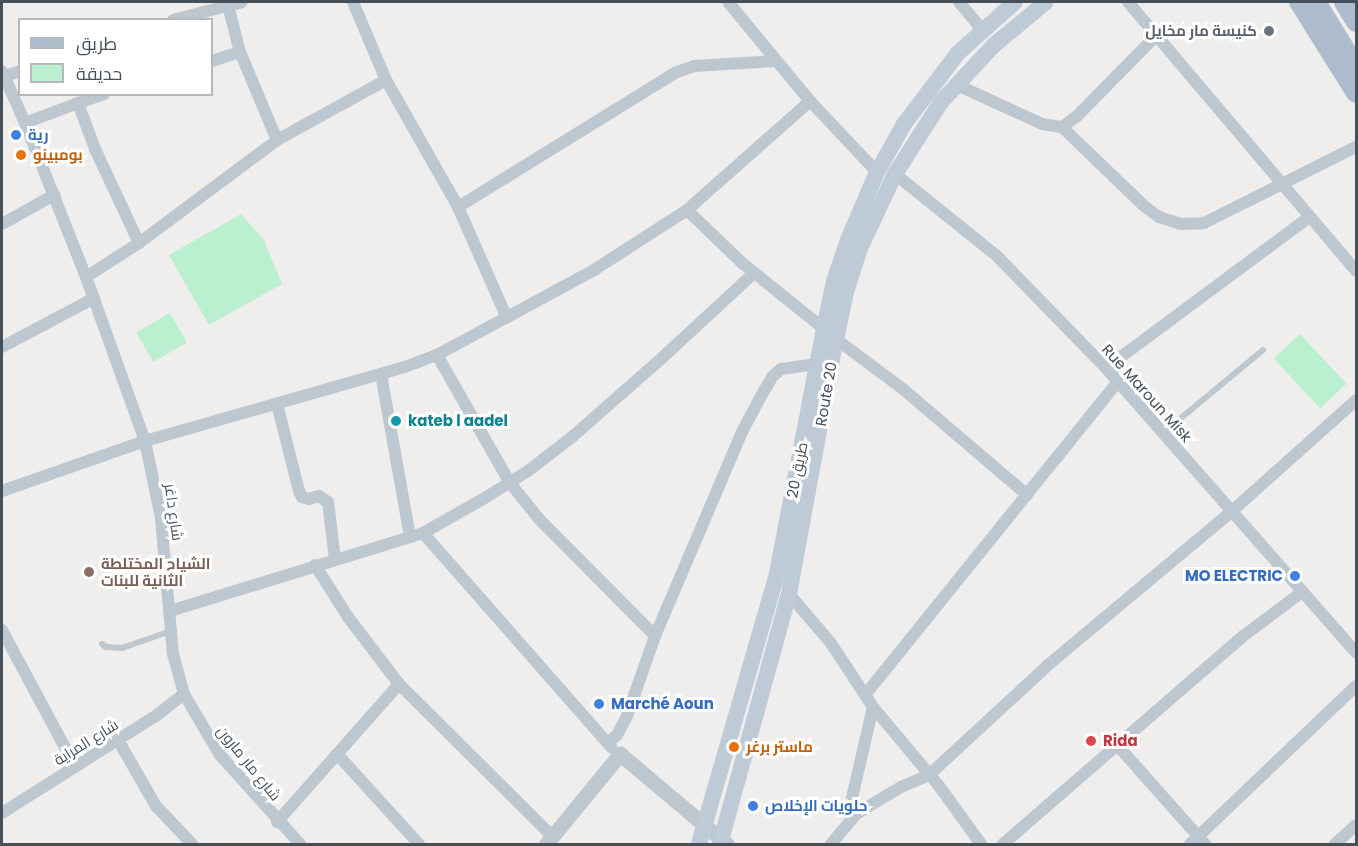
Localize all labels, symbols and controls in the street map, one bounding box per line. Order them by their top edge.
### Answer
legend [18,18,213,96]
place label: كنيسة مار مخايل [1145,22,1257,40]
marker: كنيسة مار مخايل [1262,24,1276,38]
text: طريق [76,31,117,56]
text: حديقة [76,61,122,86]
place label: رية [28,126,49,144]
marker: رية [9,128,23,142]
place label: بومبينو [33,146,83,164]
marker: بومبينو [14,148,28,162]
street label: Rue Maroun Misk [1098,340,1196,446]
street label: Route 20 [811,360,841,428]
place label: kateb l aadel [408,412,508,430]
marker: kateb l aadel [389,414,403,428]
street label: طريق 20 [783,441,811,499]
street label: شارع داغر [161,482,187,542]
place label: الشياح المختلطة الثانية للبنات [101,554,210,589]
marker: الشياح المختلطة الثانية للبنات [82,565,96,579]
place label: MO ELECTRIC [1185,567,1283,585]
marker: MO ELECTRIC [1288,569,1302,583]
place label: Marché Aoun [611,695,714,713]
marker: Marché Aoun [592,697,606,711]
street label: شارع المراية [50,715,122,769]
street label: شارع مار مارون [213,722,285,804]
place label: Rida [1103,732,1138,750]
marker: Rida [1084,734,1098,748]
place label: ماستر برغر [746,738,813,756]
marker: ماستر برغر [727,740,741,754]
place label: حلويات الإخلاص [765,797,867,815]
marker: حلويات الإخلاص [746,799,760,813]

